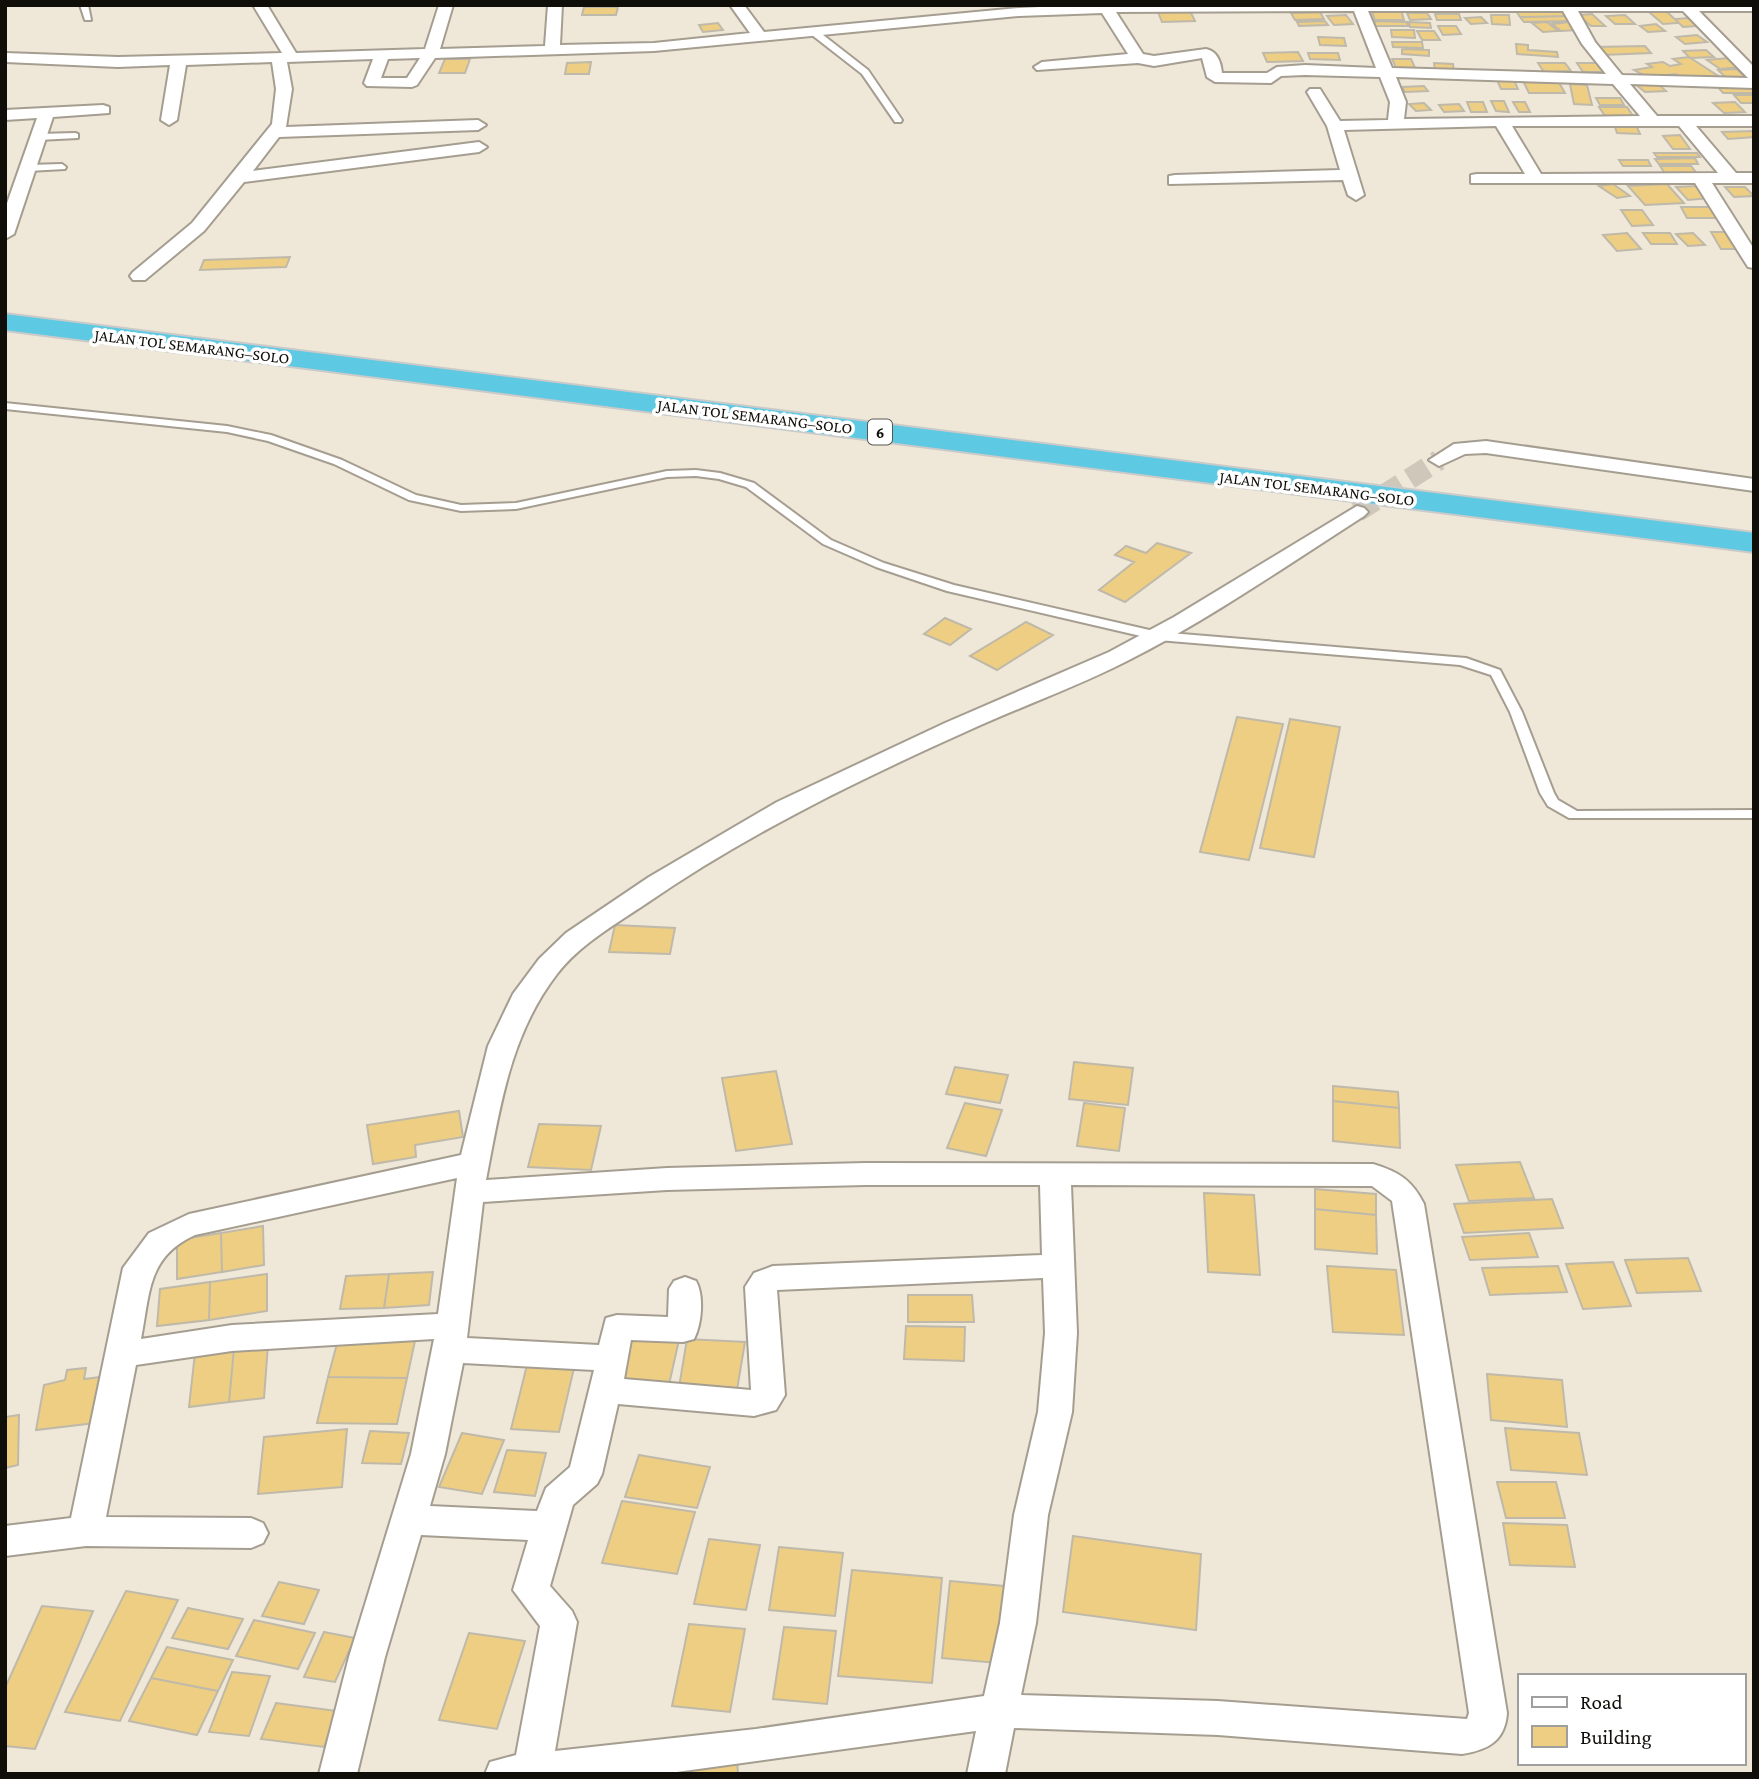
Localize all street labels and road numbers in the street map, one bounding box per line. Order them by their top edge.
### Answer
street label: JALAN TOL SEMARANG–SOLO [91,326,290,368]
street label: JALAN TOL SEMARANG–SOLO [654,396,853,438]
road number: 6 [868,420,892,444]
street label: JALAN TOL SEMARANG–SOLO [1216,468,1415,510]

